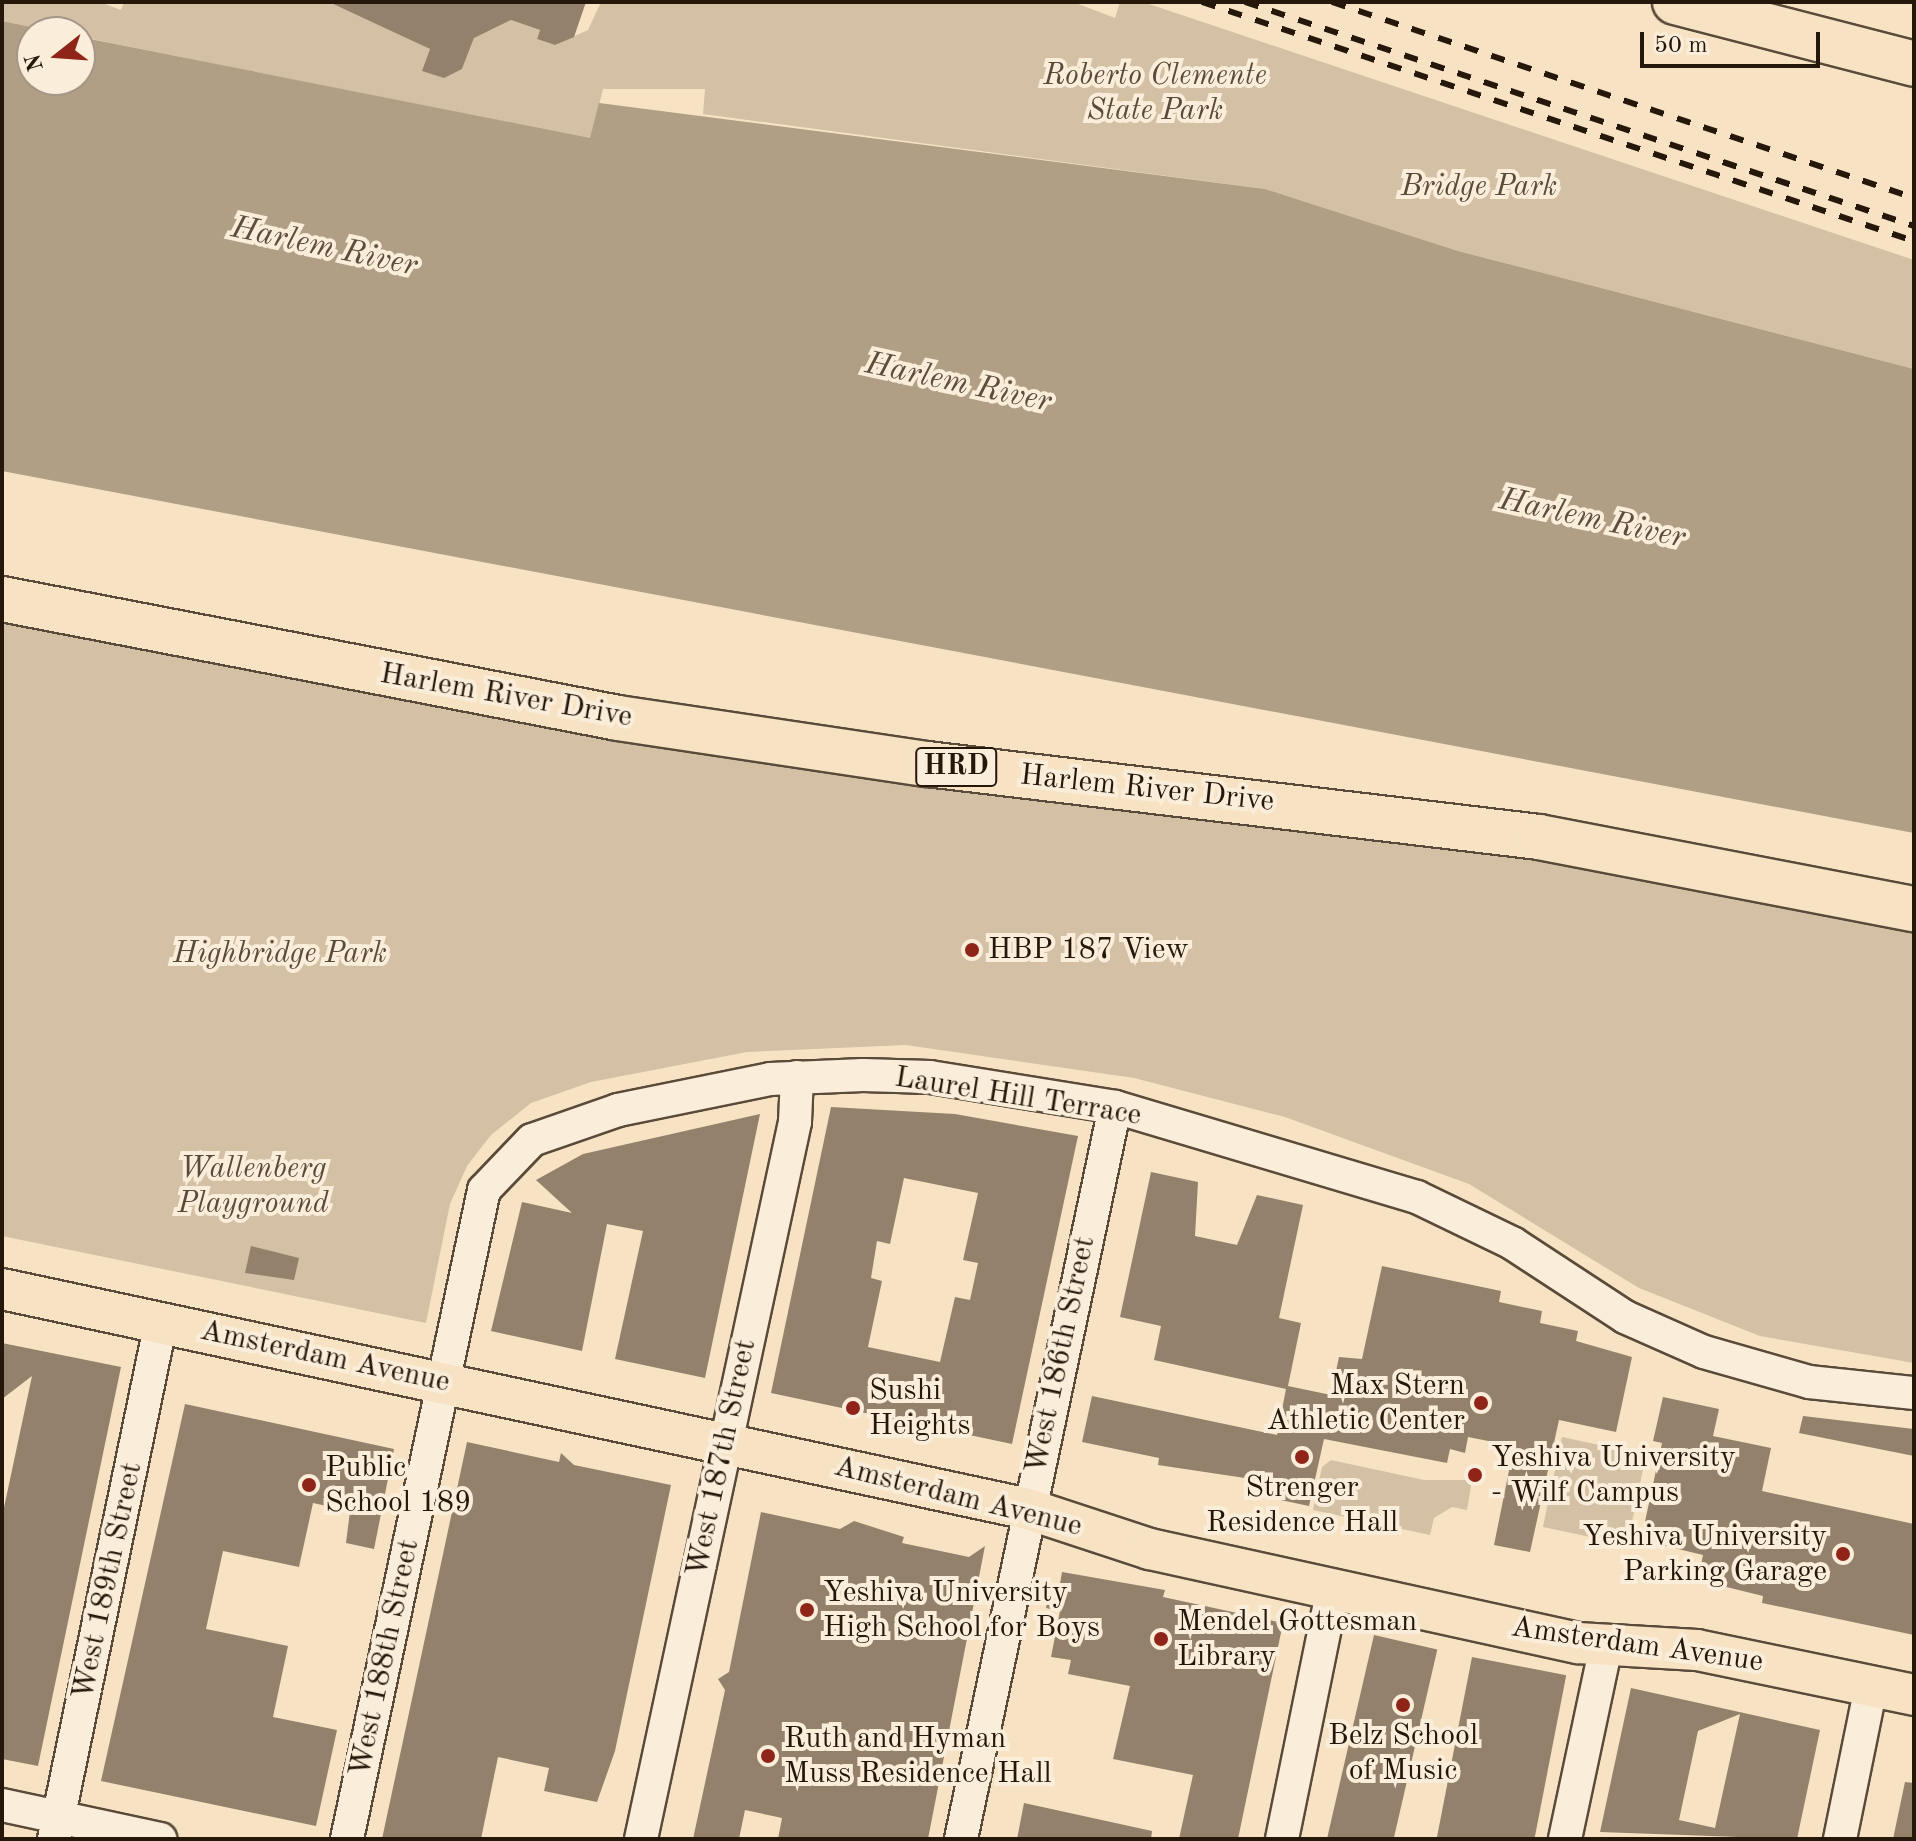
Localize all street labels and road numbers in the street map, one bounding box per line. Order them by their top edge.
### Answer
street label: Harlem River Drive [377,656,635,736]
road number: HRD [914,743,998,791]
street label: Harlem River Drive [1018,758,1276,820]
street label: Laurel Hill Terrace [892,1060,1144,1134]
street label: West 186th Street [1018,1233,1104,1477]
street label: Amsterdam Avenue [197,1313,453,1401]
street label: West 187th Street [679,1336,765,1580]
street label: Amsterdam Avenue [830,1449,1086,1545]
street label: West 189th Street [65,1459,151,1703]
street label: West 188th Street [342,1536,428,1780]
street label: Amsterdam Avenue [1509,1609,1765,1681]

